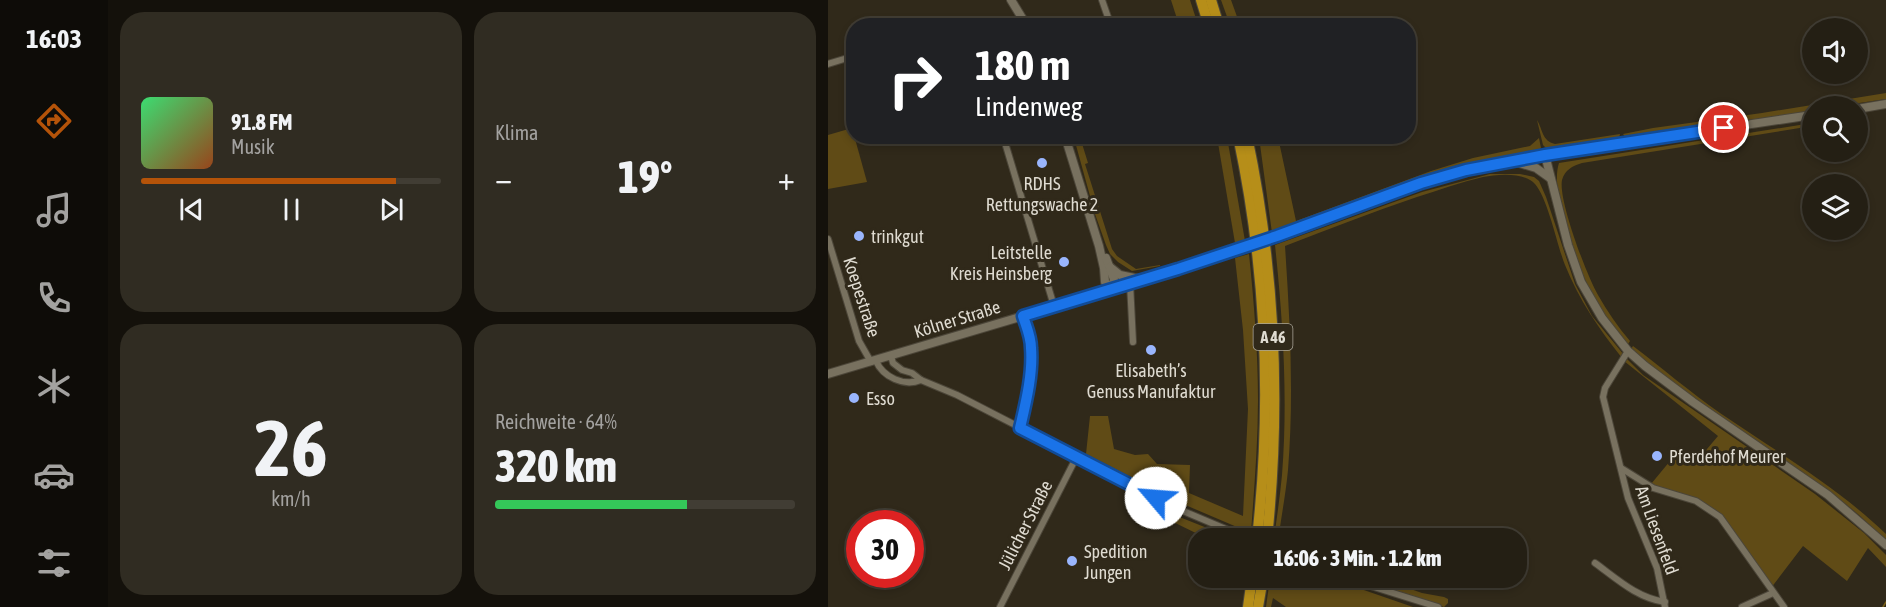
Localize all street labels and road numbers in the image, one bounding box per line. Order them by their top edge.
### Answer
street label: Koepestraße [839,254,885,340]
street label: Kölner Straße [911,296,1003,342]
road number: A 46 [1254,324,1292,350]
street label: Jülicher Straße [994,477,1056,573]
street label: Am Liesenfeld [1631,483,1683,577]

